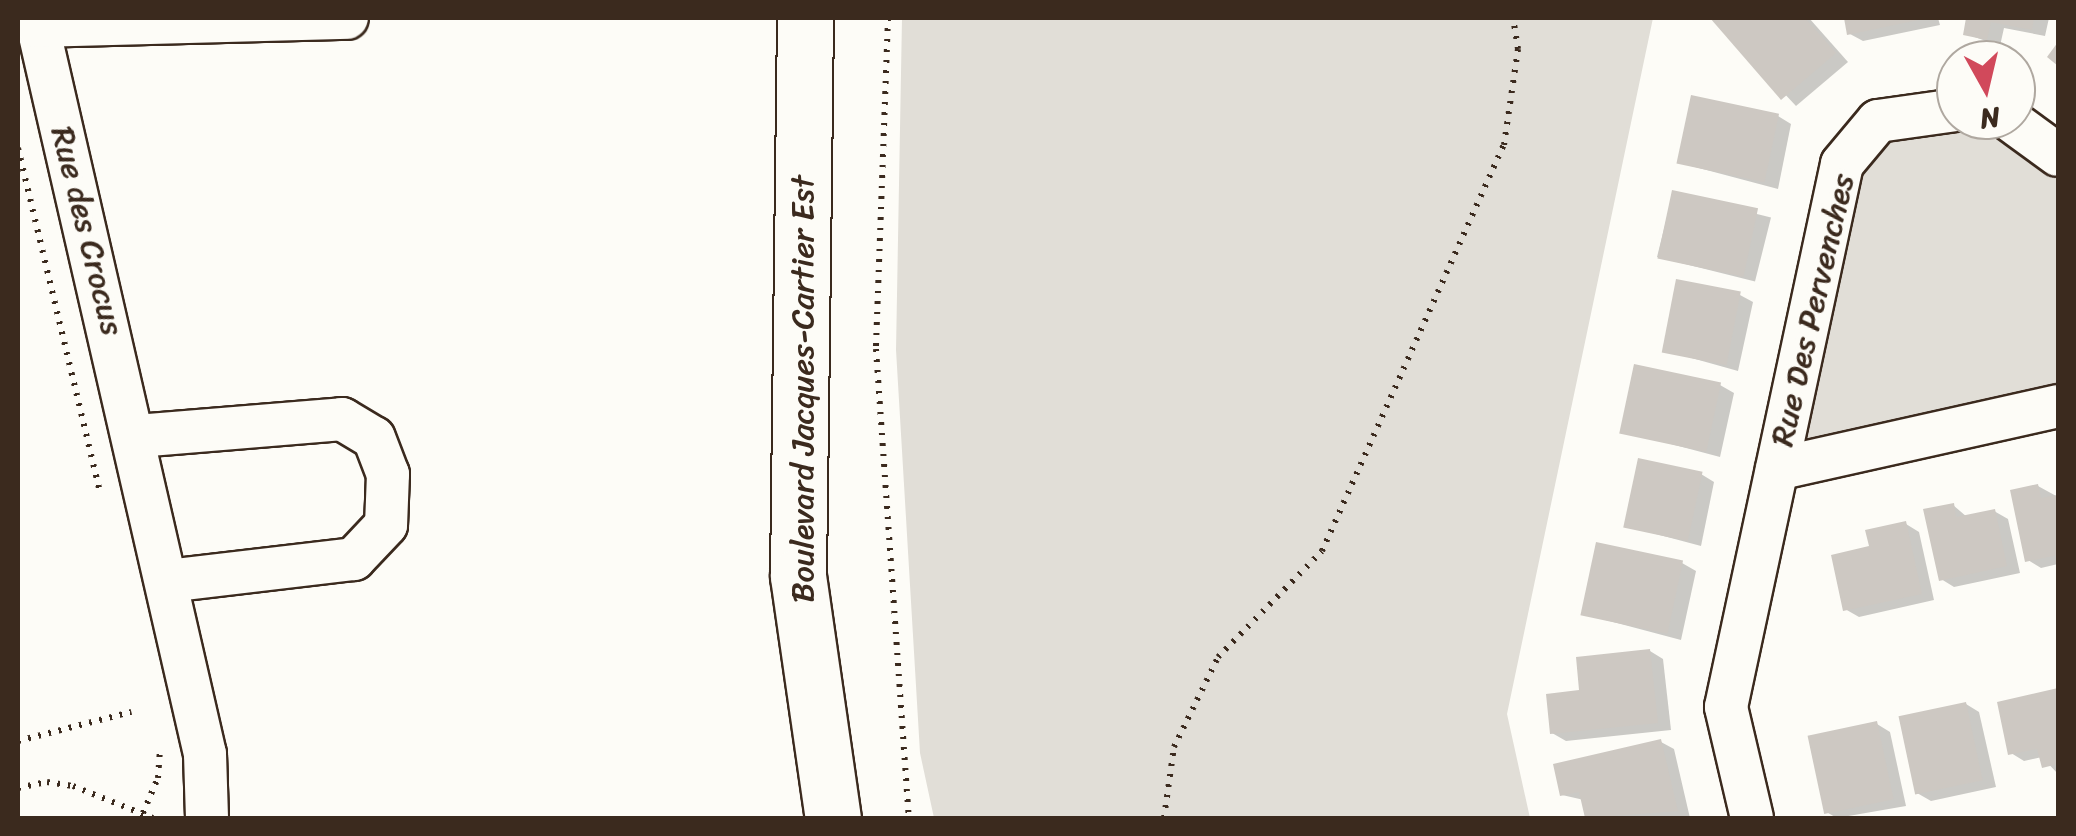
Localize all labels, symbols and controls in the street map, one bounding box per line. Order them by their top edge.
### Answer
north arrow [1936,40,2036,140]
text: N [1977,93,2003,144]
street label: Rue des Crocus [43,123,131,339]
street label: Rue Des Pervenches [1763,170,1863,450]
street label: Boulevard Jacques-Cartier Est [784,176,822,602]

